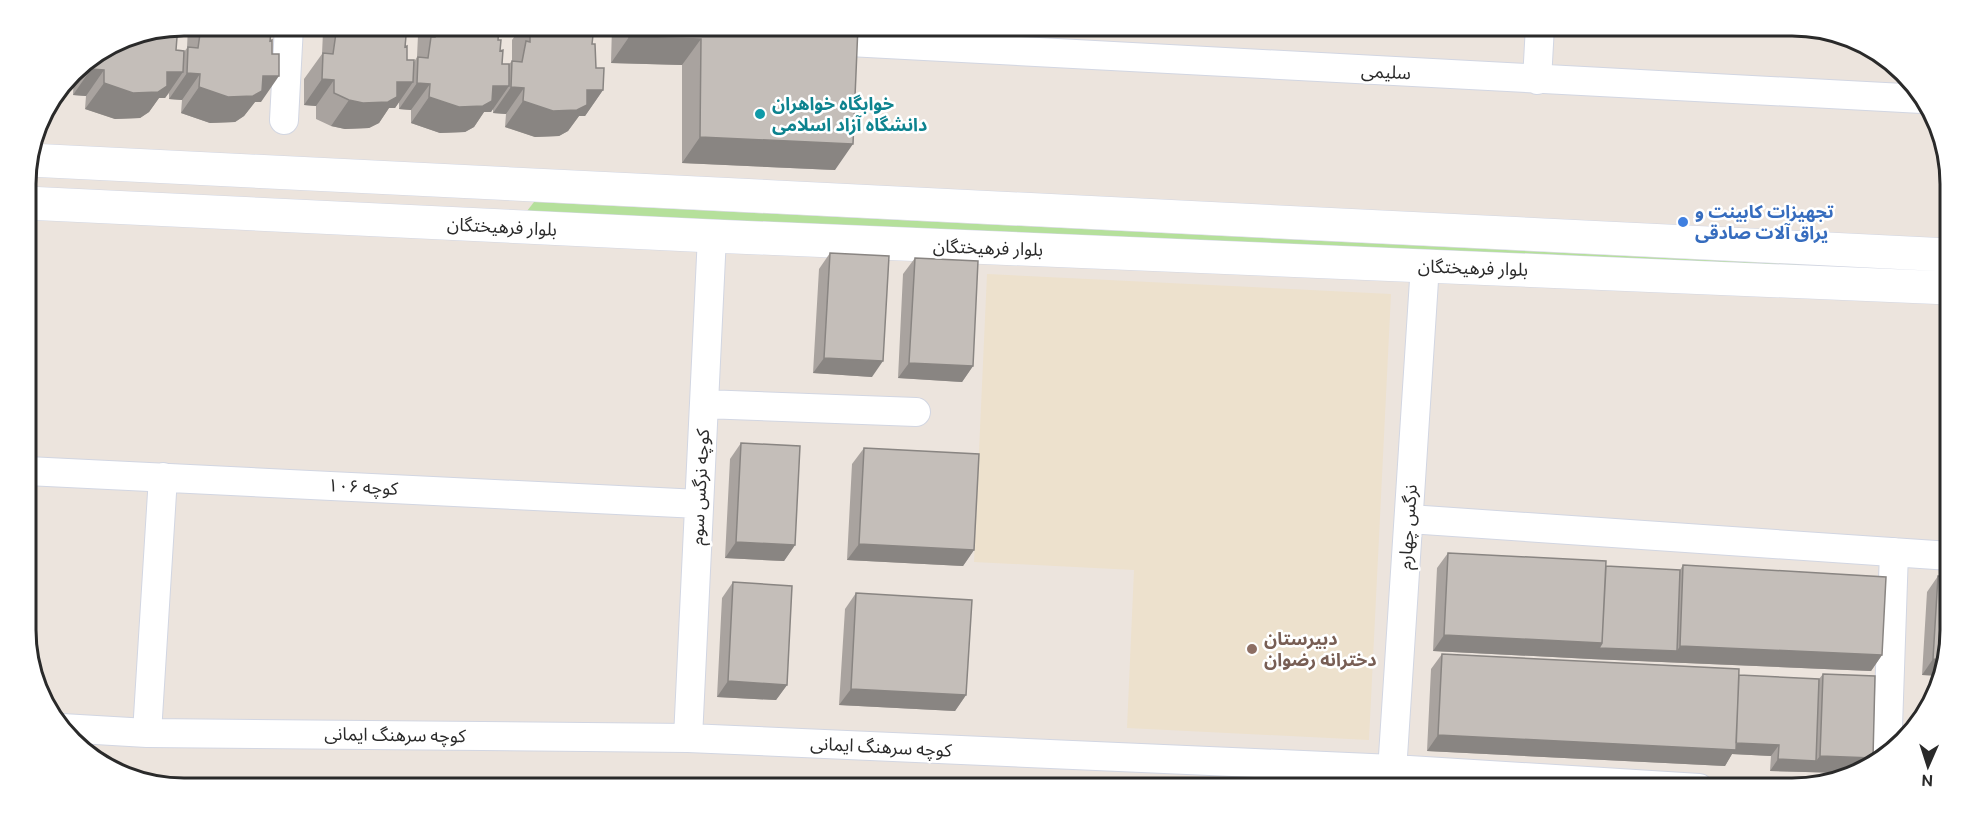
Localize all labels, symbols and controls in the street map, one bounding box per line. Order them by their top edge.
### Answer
street label: سلیمی [1361,60,1411,84]
place label: خوابگاه خواهران دانشگاه آزاد اسلامی [772,93,927,136]
marker: خوابگاه خواهران دانشگاه آزاد اسلامی [753,107,767,121]
place label: تجهیزات کابینت و یراق آلات صادقی [1695,201,1834,244]
street label: بلوار فرهیختگان [446,213,558,241]
marker: تجهیزات کابینت و یراق آلات صادقی [1676,215,1690,229]
street label: بلوار فرهیختگان [933,235,1043,261]
street label: بلوار فرهیختگان [1418,255,1528,281]
street label: کوچه نرگس سوم [686,428,717,546]
street label: کوچه ۱۰۶ [327,474,399,500]
street label: نرگس چهارم [1394,484,1425,570]
place label: دبیرستان دخترانه رضوان [1264,628,1377,671]
marker: دبیرستان دخترانه رضوان [1245,642,1259,656]
street label: کوچه سرهنگ ایمانی [324,723,467,747]
street label: کوچه سرهنگ ایمانی [810,732,953,762]
north arrow [1898,736,1958,796]
text: N [1921,772,1934,790]

